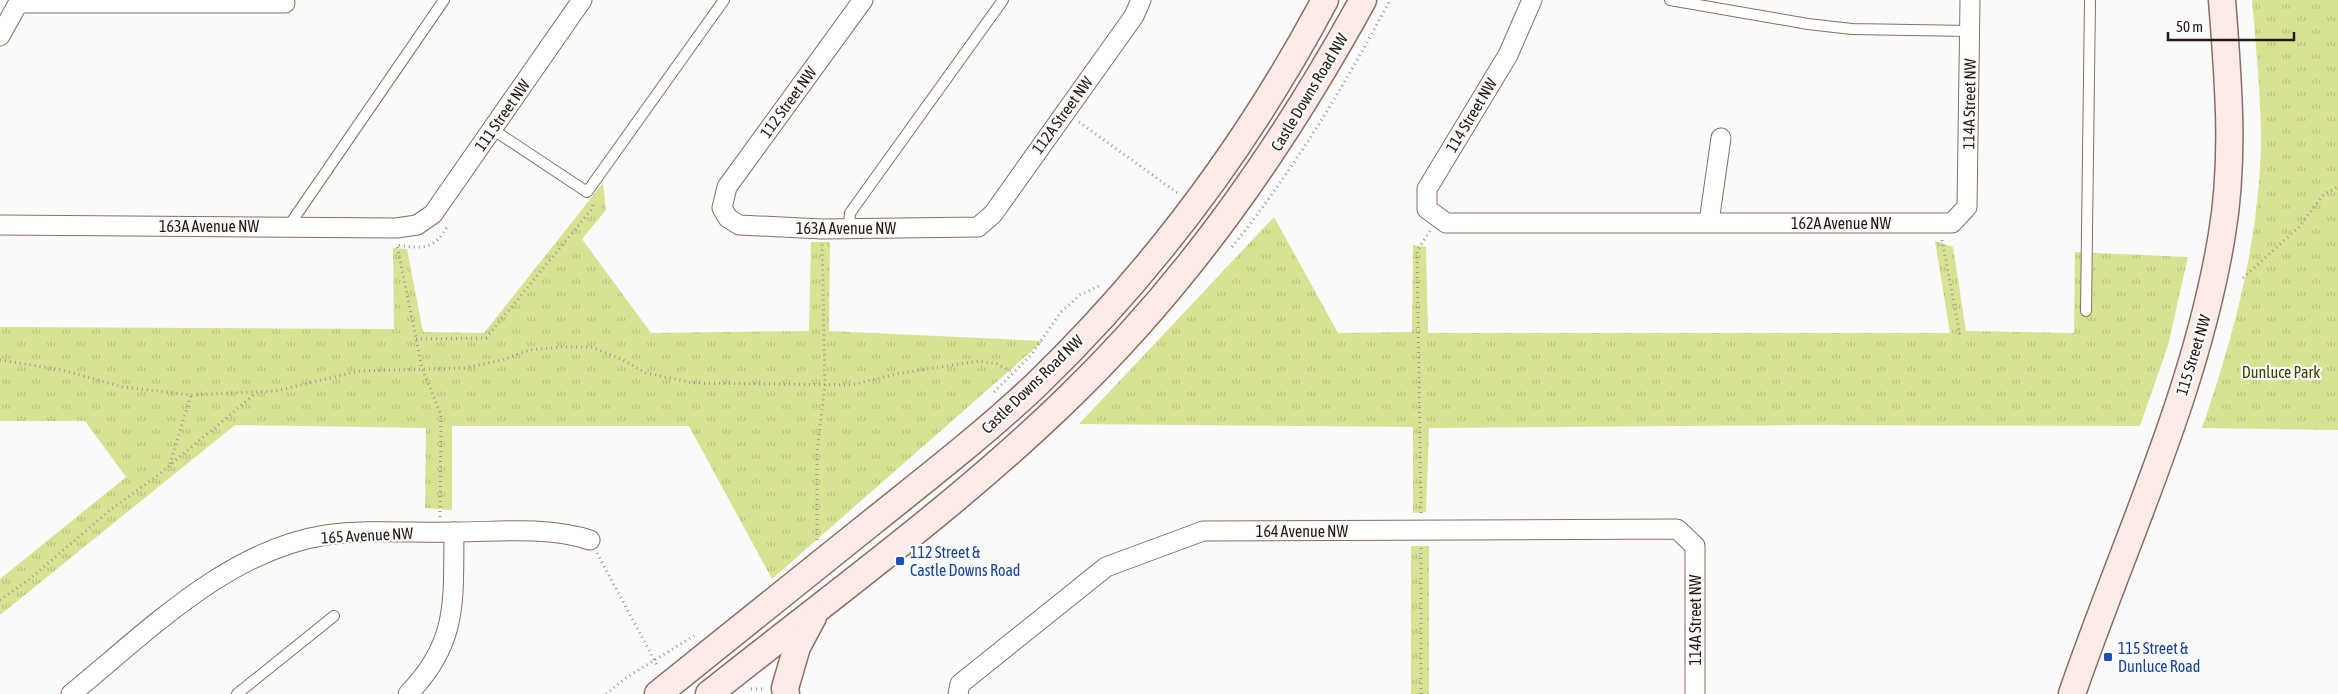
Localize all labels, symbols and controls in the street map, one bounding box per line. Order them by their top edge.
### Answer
scale bar [2168,10,2294,42]
text: 50 m [2176,18,2203,35]
street label: Castle Downs Road NW [1267,30,1351,154]
street label: 114A Street NW [1959,58,1979,150]
street label: 112 Street NW [756,63,820,141]
street label: 112A Street NW [1028,73,1096,157]
street label: 114 Street NW [1442,74,1500,155]
street label: 111 Street NW [471,75,533,154]
street label: 162A Avenue NW [1791,214,1891,232]
street label: 163A Avenue NW [159,217,259,235]
street label: 163A Avenue NW [796,219,896,237]
street label: 115 Street NW [2172,312,2214,397]
street label: Castle Downs Road NW [978,331,1087,437]
park label: Dunluce Park [2242,363,2320,381]
street label: 164 Avenue NW [1256,522,1349,540]
street label: 165 Avenue NW [320,524,414,546]
place label: 112 Street & Castle Downs Road [910,543,1020,579]
marker: 112 Street & Castle Downs Road [894,555,906,567]
street label: 114A Street NW [1686,574,1704,665]
place label: 115 Street & Dunluce Road [2118,639,2200,675]
marker: 115 Street & Dunluce Road [2102,651,2114,663]

